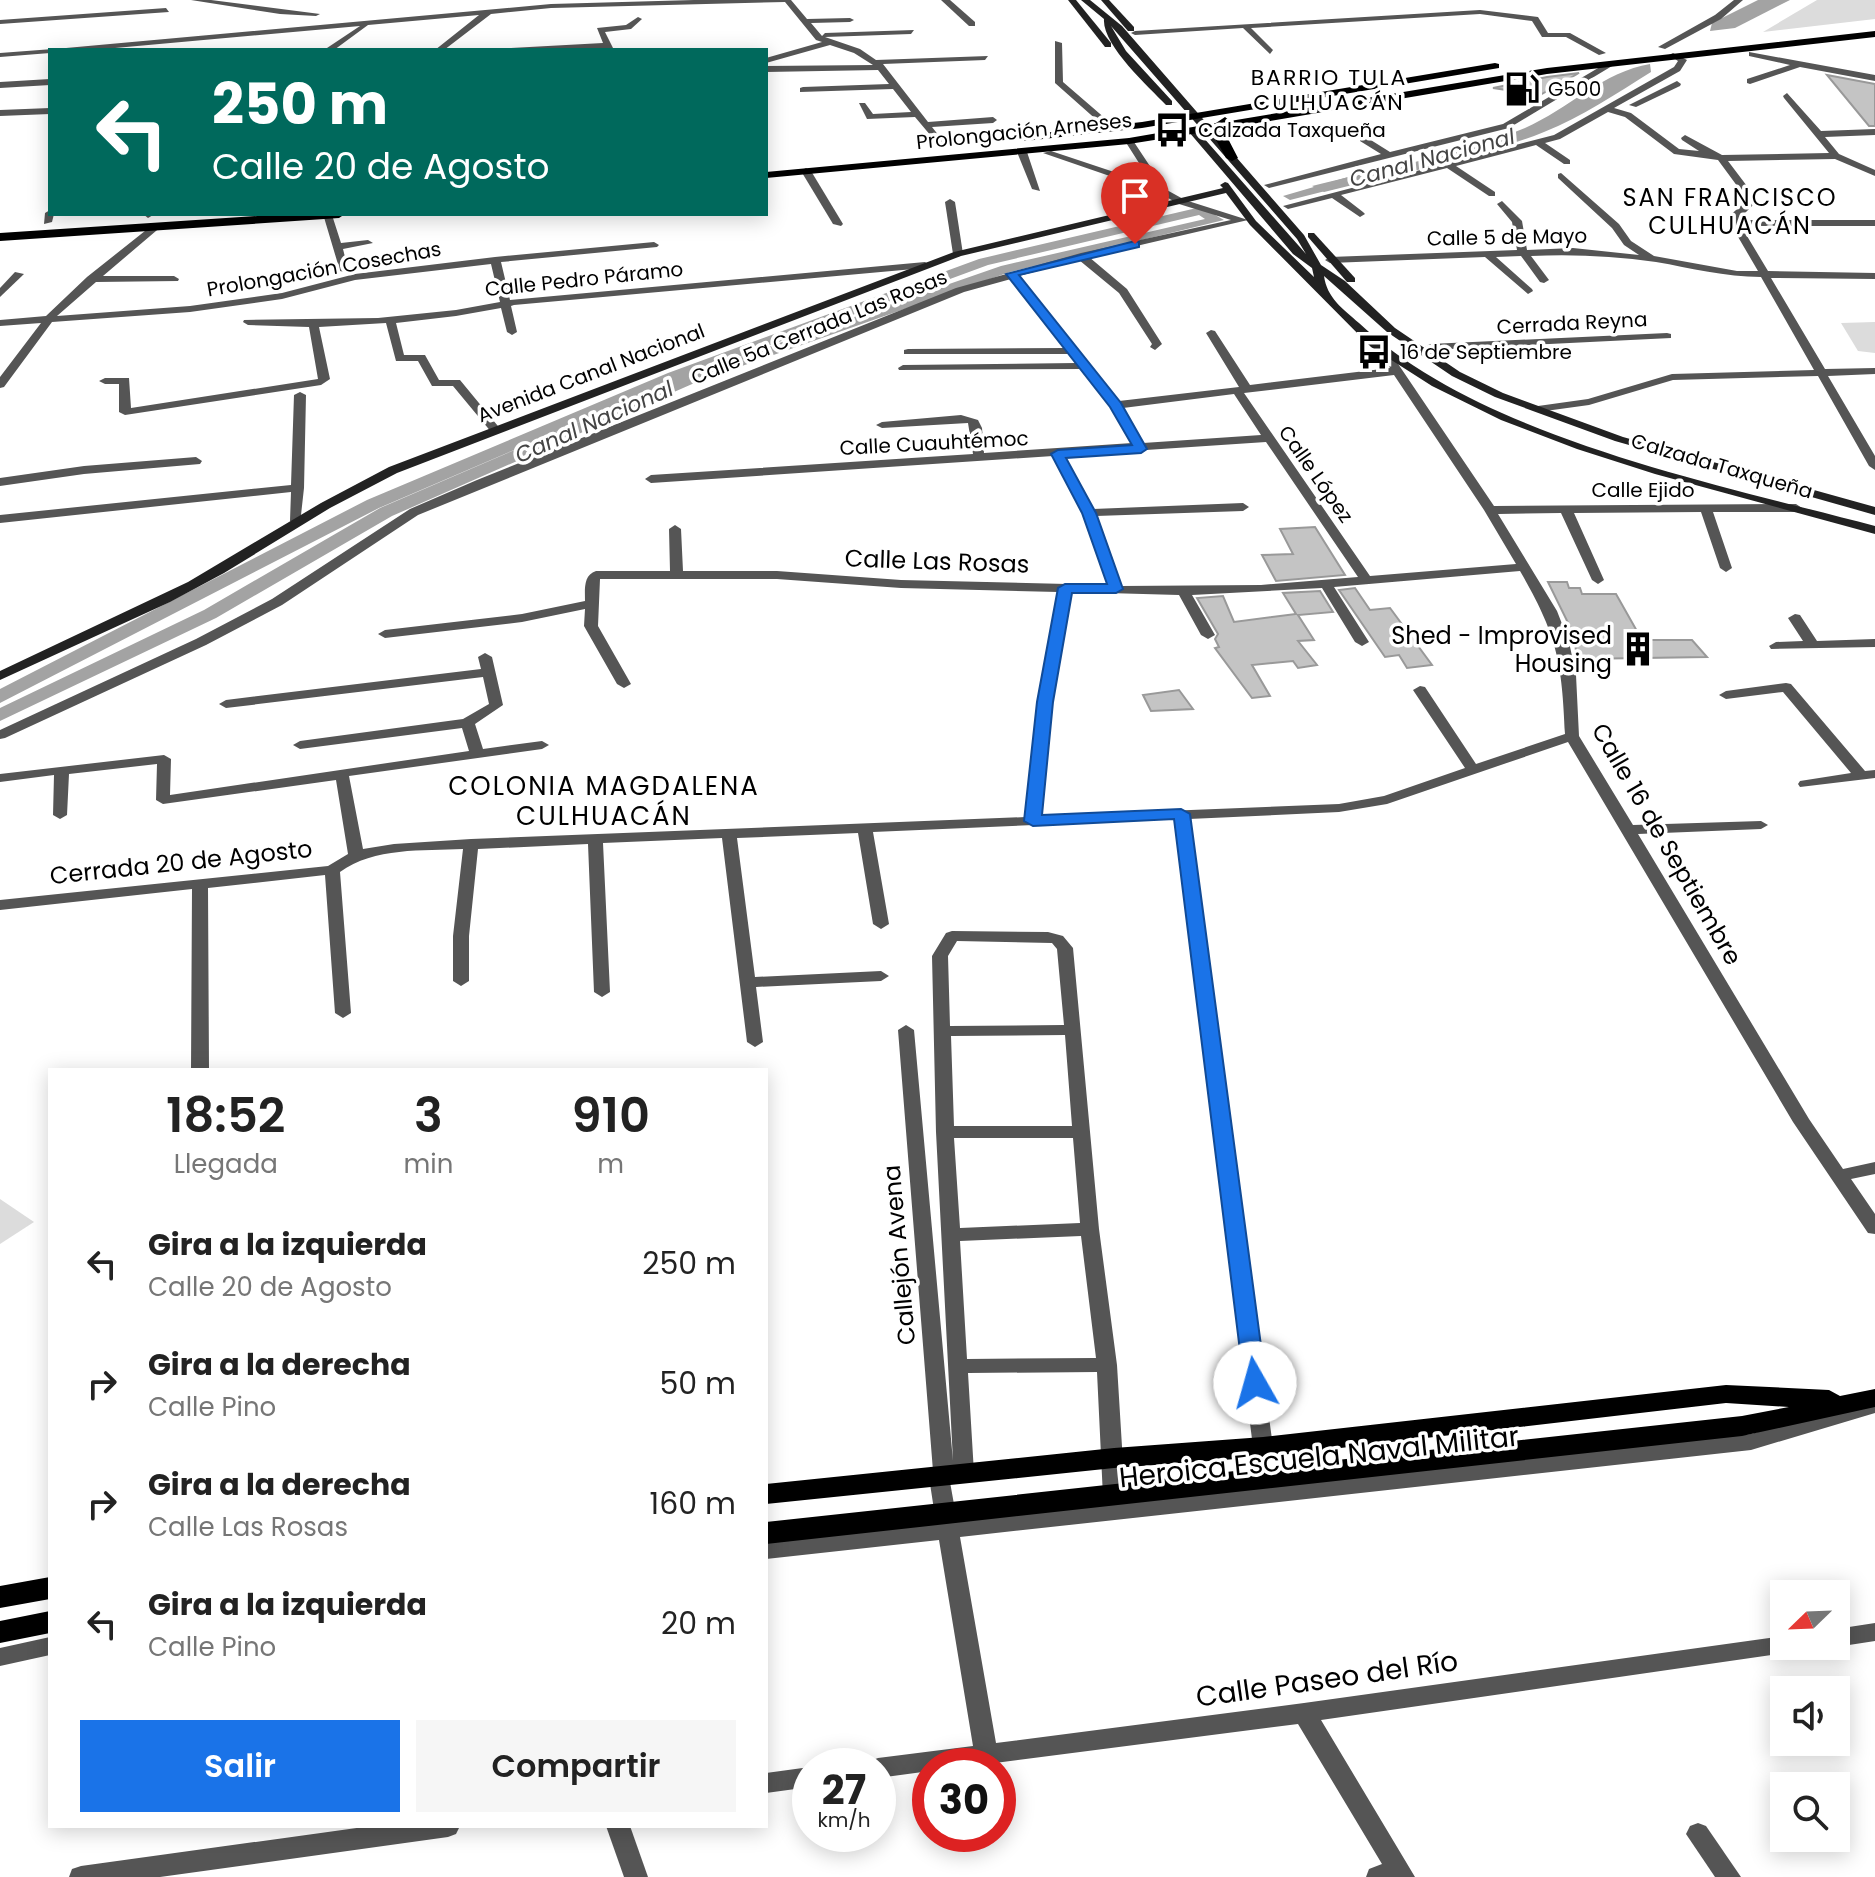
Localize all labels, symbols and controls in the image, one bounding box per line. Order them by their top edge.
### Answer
district label: BARRIO TULA CULHUACÁN [1251,62,1407,118]
text: 250 m [212,65,388,144]
fuel station icon: G500 [1503,70,1541,108]
place label: G500 [1548,75,1601,103]
icon: left [80,80,184,184]
street label: Prolongación Arneses [915,106,1133,156]
bus stop icon: Calzada Taxqueña [1153,111,1191,149]
place label: Calzada Taxqueña [1198,116,1386,144]
water label: Canal Nacional [1346,121,1519,195]
text: Calle 20 de Agosto [212,141,550,192]
pin [1101,162,1169,244]
icon: arrive [1113,174,1157,218]
district label: SAN FRANCISCO CULHUACÁN [1622,181,1838,242]
street label: Calle 5 de Mayo [1427,222,1587,252]
street label: Prolongación Cosechas [205,235,443,303]
street label: Calle Pedro Páramo [484,255,684,303]
street label: Calle 5a Cerrada Las Rosas [687,263,951,391]
street label: Cerrada Reyna [1496,305,1648,341]
street label: Avenida Canal Nacional [474,319,708,427]
bus stop icon: 16 de Septiembre [1355,333,1393,371]
place label: 16 de Septiembre [1400,338,1572,366]
water label: Canal Nacional [511,375,677,469]
street label: Calle López [1272,420,1360,528]
street label: Calle Cuauhtémoc [839,424,1029,462]
street label: Calzada Taxqueña [1628,427,1816,505]
street label: Calle Ejido [1592,476,1695,504]
street label: Calle Las Rosas [844,541,1030,581]
place label: Shed - Improvised Housing [1391,619,1612,680]
building icon: Shed - Improvised Housing [1619,630,1657,668]
street label: Calle 16 de Septiembre [1584,717,1750,971]
district label: COLONIA MAGDALENA CULHUACÁN [448,768,760,834]
street label: Cerrada 20 de Agosto [48,832,314,892]
text: 18:52 [166,1082,285,1149]
text: 3 [414,1082,443,1149]
text: 910 [571,1082,650,1149]
text: Llegada [174,1146,278,1182]
text: min [404,1146,453,1182]
text: m [597,1146,624,1182]
street label: Callejón Avena [875,1164,923,1346]
text: Gira a la izquierda [148,1223,427,1266]
icon: left [80,1242,124,1286]
text: 250 m [642,1242,736,1285]
text: Calle 20 de Agosto [148,1269,392,1305]
position arrow [1213,1341,1297,1425]
text: Gira a la derecha [148,1343,411,1386]
icon: right [80,1362,124,1406]
text: 50 m [659,1362,736,1405]
text: Calle Pino [148,1389,276,1425]
street label: Heroica Escuela Naval Militar [1117,1417,1521,1497]
text: Gira a la derecha [148,1463,411,1506]
icon: right [80,1482,124,1526]
text: 160 m [650,1482,736,1525]
text: Calle Las Rosas [148,1509,348,1545]
north arrow [1770,1580,1850,1660]
map controls [1770,1580,1850,1852]
text: Gira a la izquierda [148,1583,427,1626]
icon: left [80,1602,124,1646]
text: 20 m [661,1602,736,1645]
text: Calle Pino [148,1629,276,1665]
street label: Calle Paseo del Río [1193,1641,1461,1717]
button: sound [1770,1676,1850,1756]
button: Salir [80,1720,400,1812]
button: Compartir [416,1720,736,1812]
speed limit sign: 30 [912,1748,1016,1852]
text: 27 [822,1762,866,1818]
button: search [1770,1772,1850,1852]
text: km/h [817,1806,871,1834]

